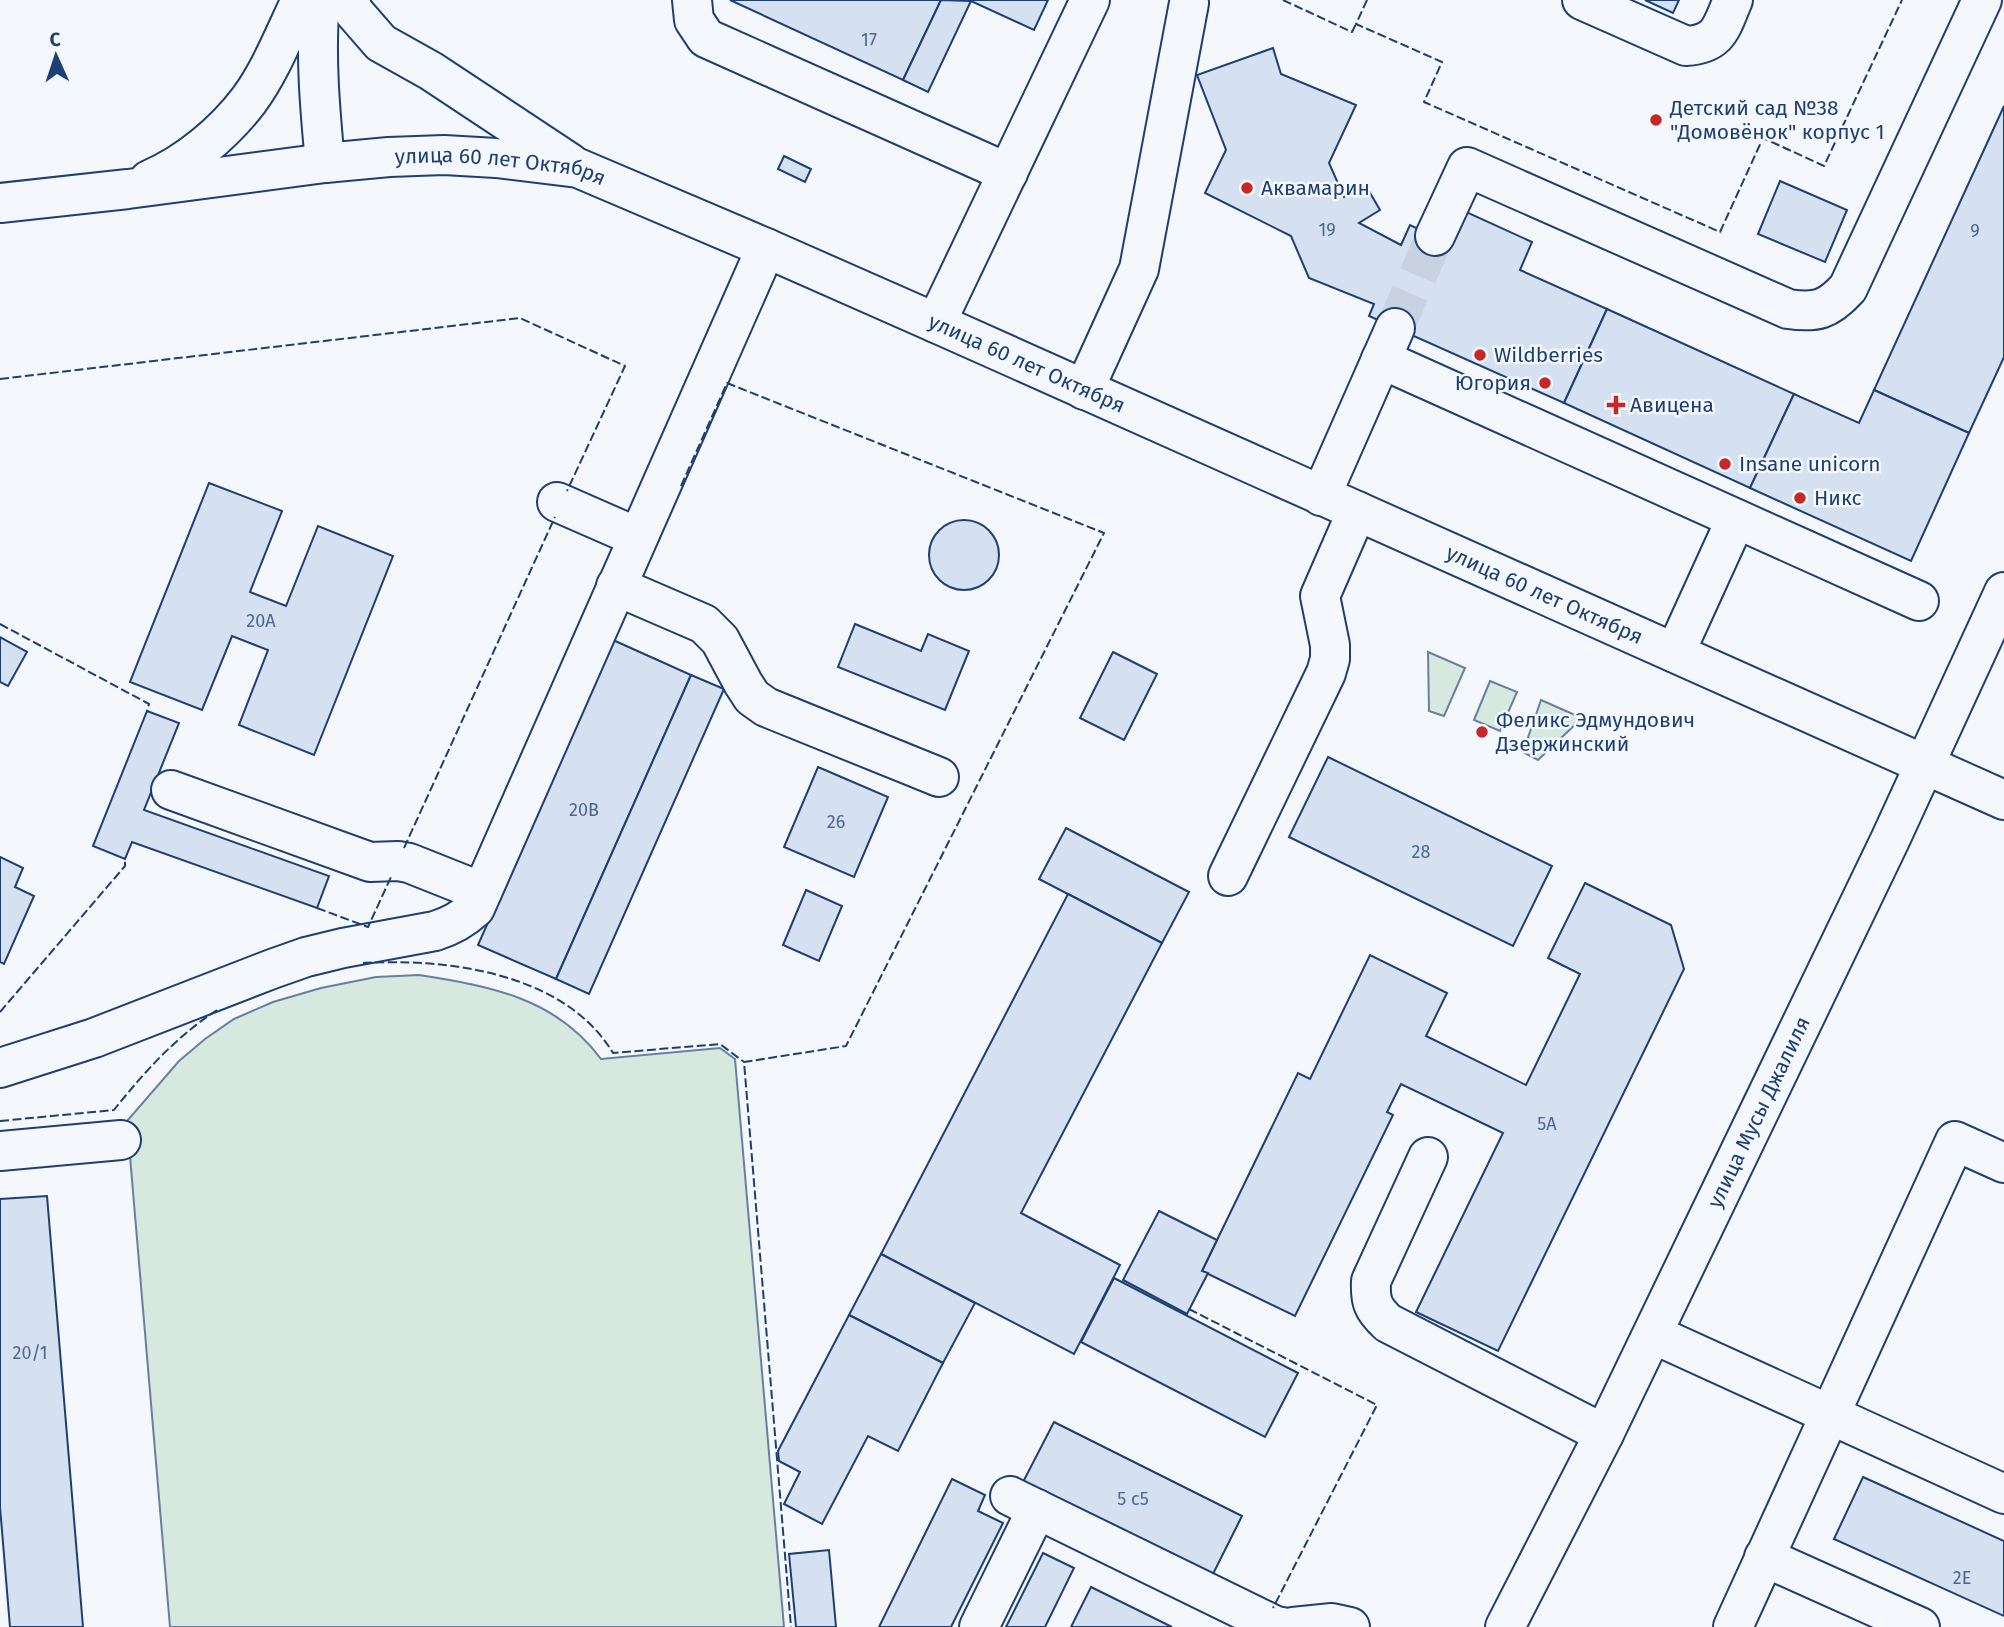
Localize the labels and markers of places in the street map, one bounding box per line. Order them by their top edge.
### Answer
place label: Детский сад №38 "Домовёнок" корпус 1 [1669,95,1885,145]
marker: Детский сад №38 "Домовёнок" корпус 1 [1648,112,1664,128]
place label: Аквамарин [1261,175,1370,201]
marker: Аквамарин [1239,180,1255,196]
place label: Wildberries [1494,342,1603,368]
marker: Wildberries [1472,347,1488,363]
place label: Югория [1455,370,1531,396]
marker: Югория [1537,375,1553,391]
place label: Авицена [1630,392,1714,418]
marker: Авицена [1608,397,1624,413]
place label: Insane unicorn [1739,451,1881,477]
marker: Insane unicorn [1717,456,1733,472]
place label: Никс [1814,485,1862,511]
marker: Никс [1792,490,1808,506]
place label: Феликс Эдмундович Дзержинский [1495,707,1695,757]
marker: Феликс Эдмундович Дзержинский [1474,724,1490,740]

